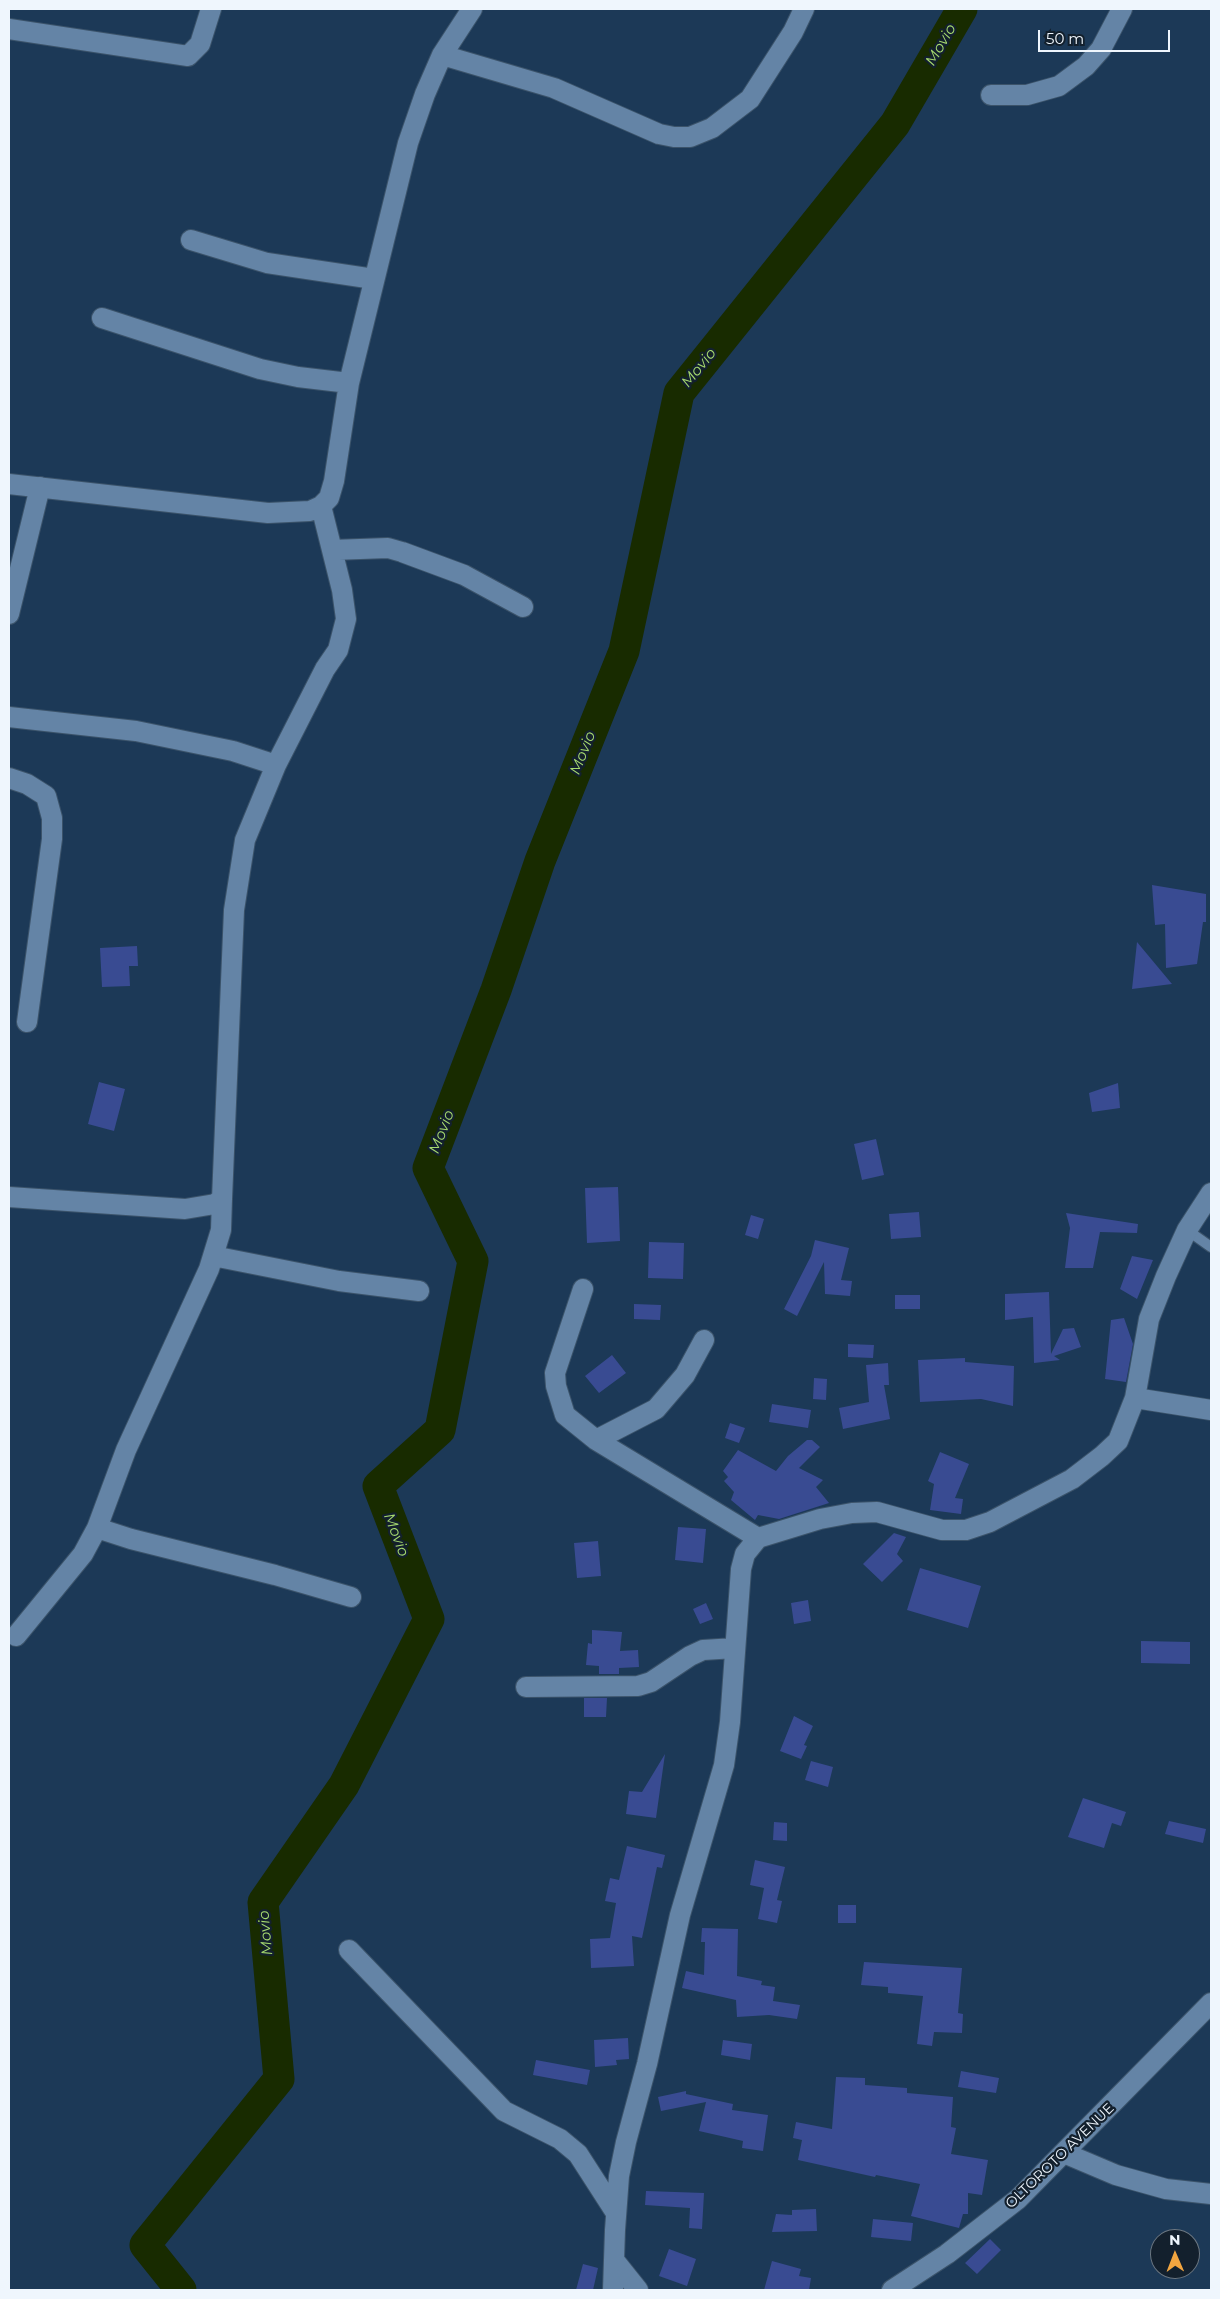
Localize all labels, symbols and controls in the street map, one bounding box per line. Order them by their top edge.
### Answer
scale bar [1040,20,1172,52]
water label: Movio [922,21,960,69]
text: 50 m [1046,29,1084,48]
water label: Movio [678,345,720,391]
water label: Movio [566,729,600,777]
water label: Movio [426,1108,458,1156]
water label: Movio [380,1511,412,1559]
water label: Movio [255,1910,277,1956]
street label: OLTOROTO AVENUE [1002,2100,1118,2212]
north arrow [1150,2229,1200,2279]
text: N [1169,2231,1181,2249]

